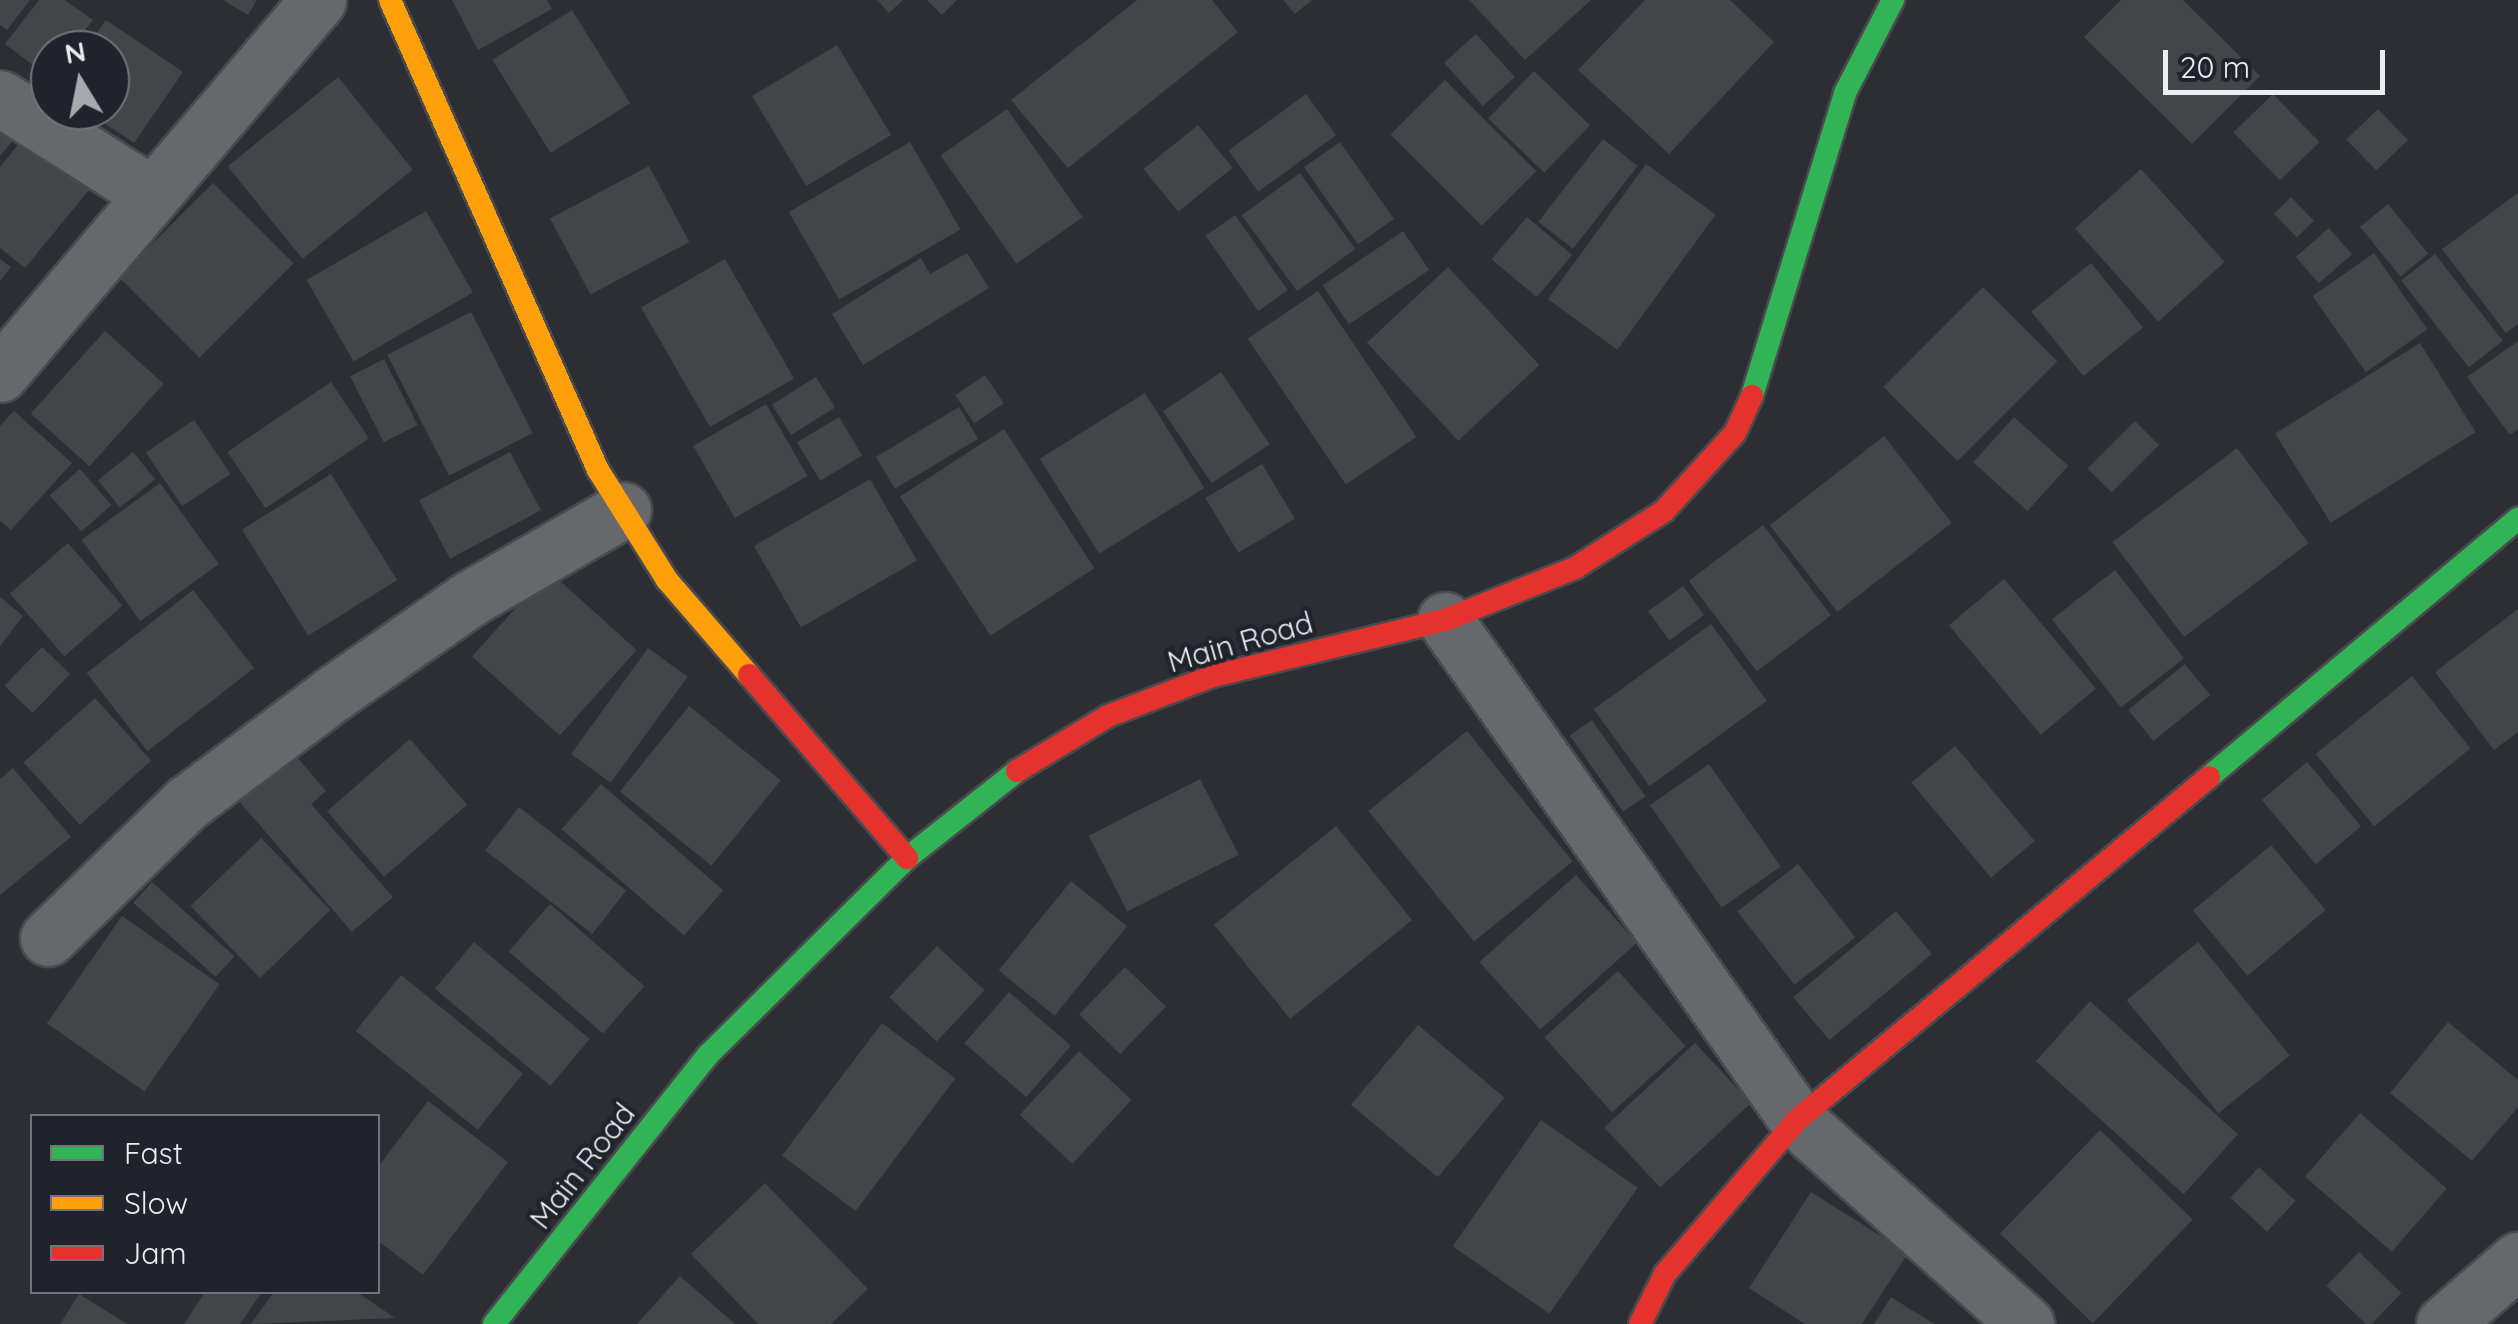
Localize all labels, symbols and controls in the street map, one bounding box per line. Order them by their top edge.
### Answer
north arrow [30,30,130,130]
scale bar [2168,30,2390,92]
text: N [62,33,88,71]
text: 20 m [2180,48,2250,86]
street label: Main Road [1163,604,1317,680]
street label: Main Road [522,1096,642,1236]
legend [30,1114,380,1294]
text: Fast [124,1134,183,1172]
text: Slow [124,1184,188,1222]
text: Jam [124,1234,187,1272]

